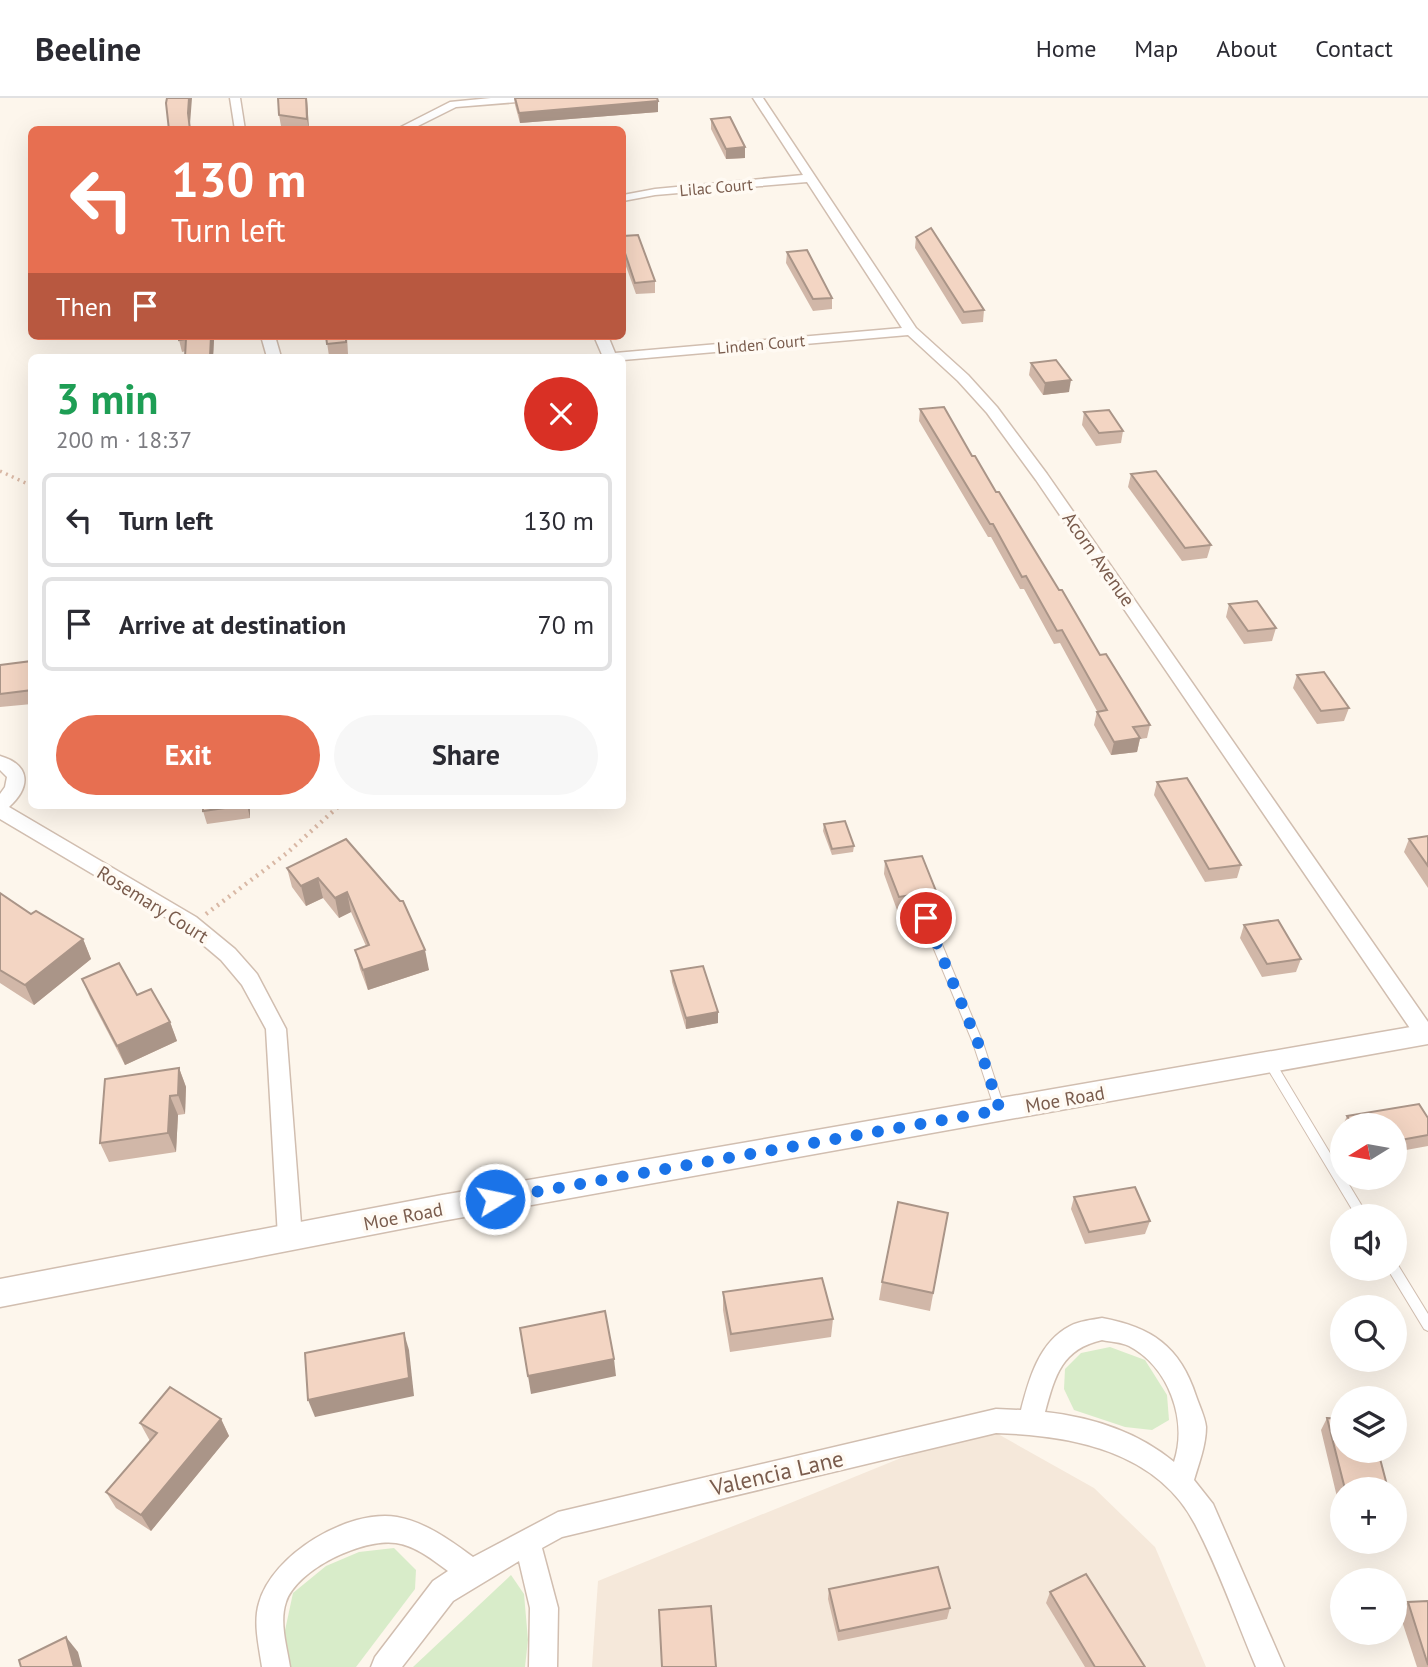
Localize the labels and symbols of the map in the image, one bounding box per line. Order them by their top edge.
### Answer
street label: Lilac Court [679,174,754,200]
street label: Linden Court [716,330,806,358]
street label: Acorn Avenue [1058,507,1140,611]
street label: Rosemary Court [93,860,214,948]
pin [896,888,956,948]
street label: Moe Road [1023,1080,1107,1118]
north arrow [1330,1113,1407,1190]
position arrow [458,1162,532,1236]
street label: Moe Road [361,1197,445,1235]
street label: Valencia Lane [707,1443,846,1502]

